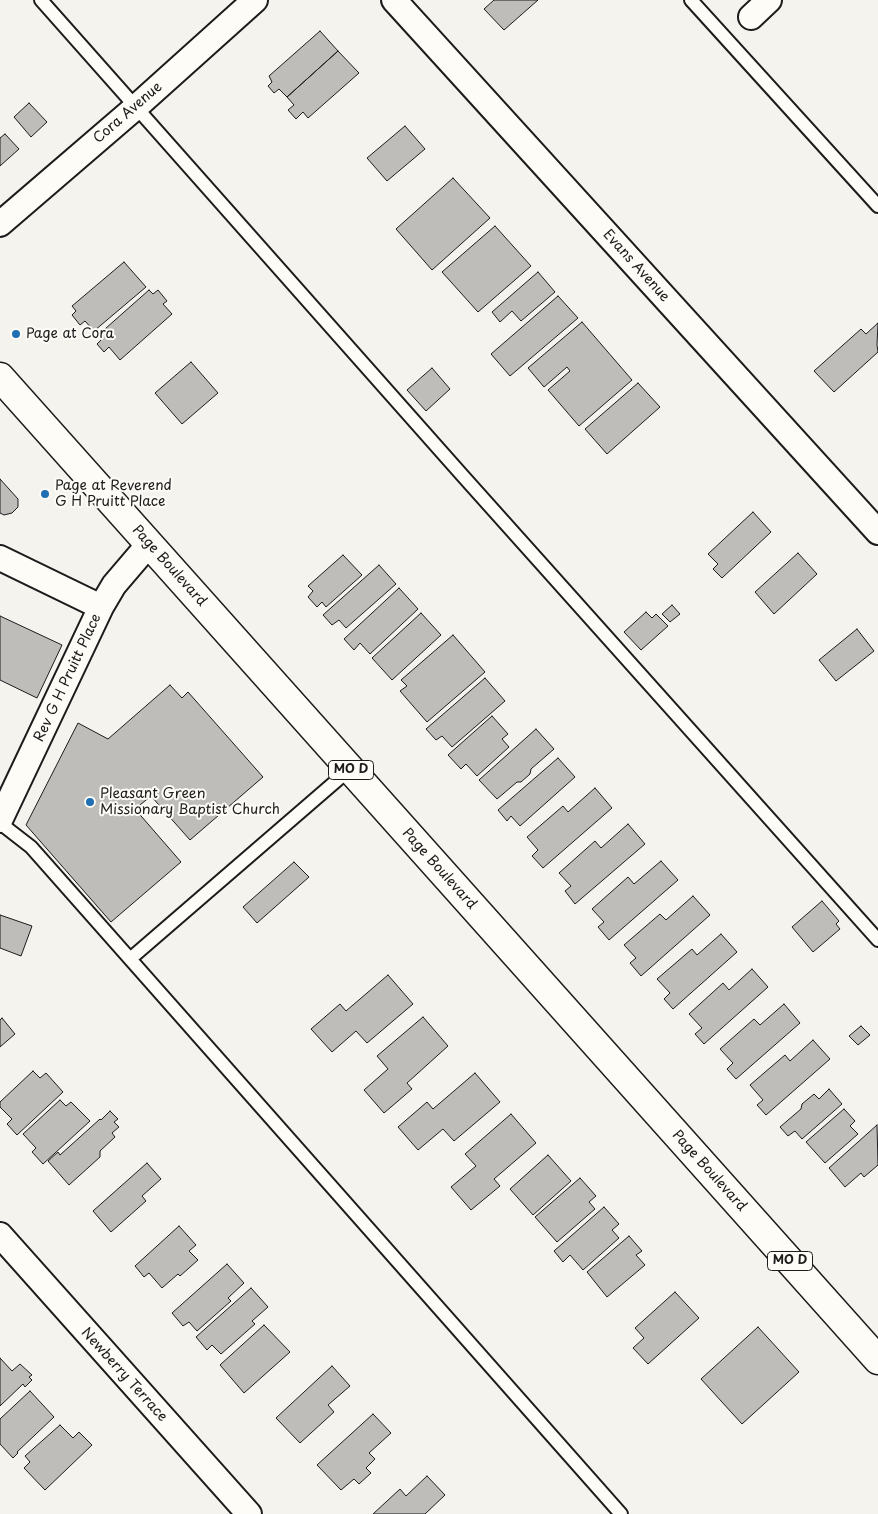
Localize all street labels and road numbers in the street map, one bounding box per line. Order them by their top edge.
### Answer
street label: Cora Avenue [90,79,166,147]
street label: Evans Avenue [599,226,673,306]
street label: Page Boulevard [128,522,210,610]
street label: Rev G H Pruitt Place [31,611,105,745]
road number: MO D [328,760,374,780]
street label: Page Boulevard [398,825,480,913]
street label: Page Boulevard [668,1127,750,1215]
road number: MO D [768,1252,812,1270]
street label: Newberry Terrace [77,1325,171,1425]

